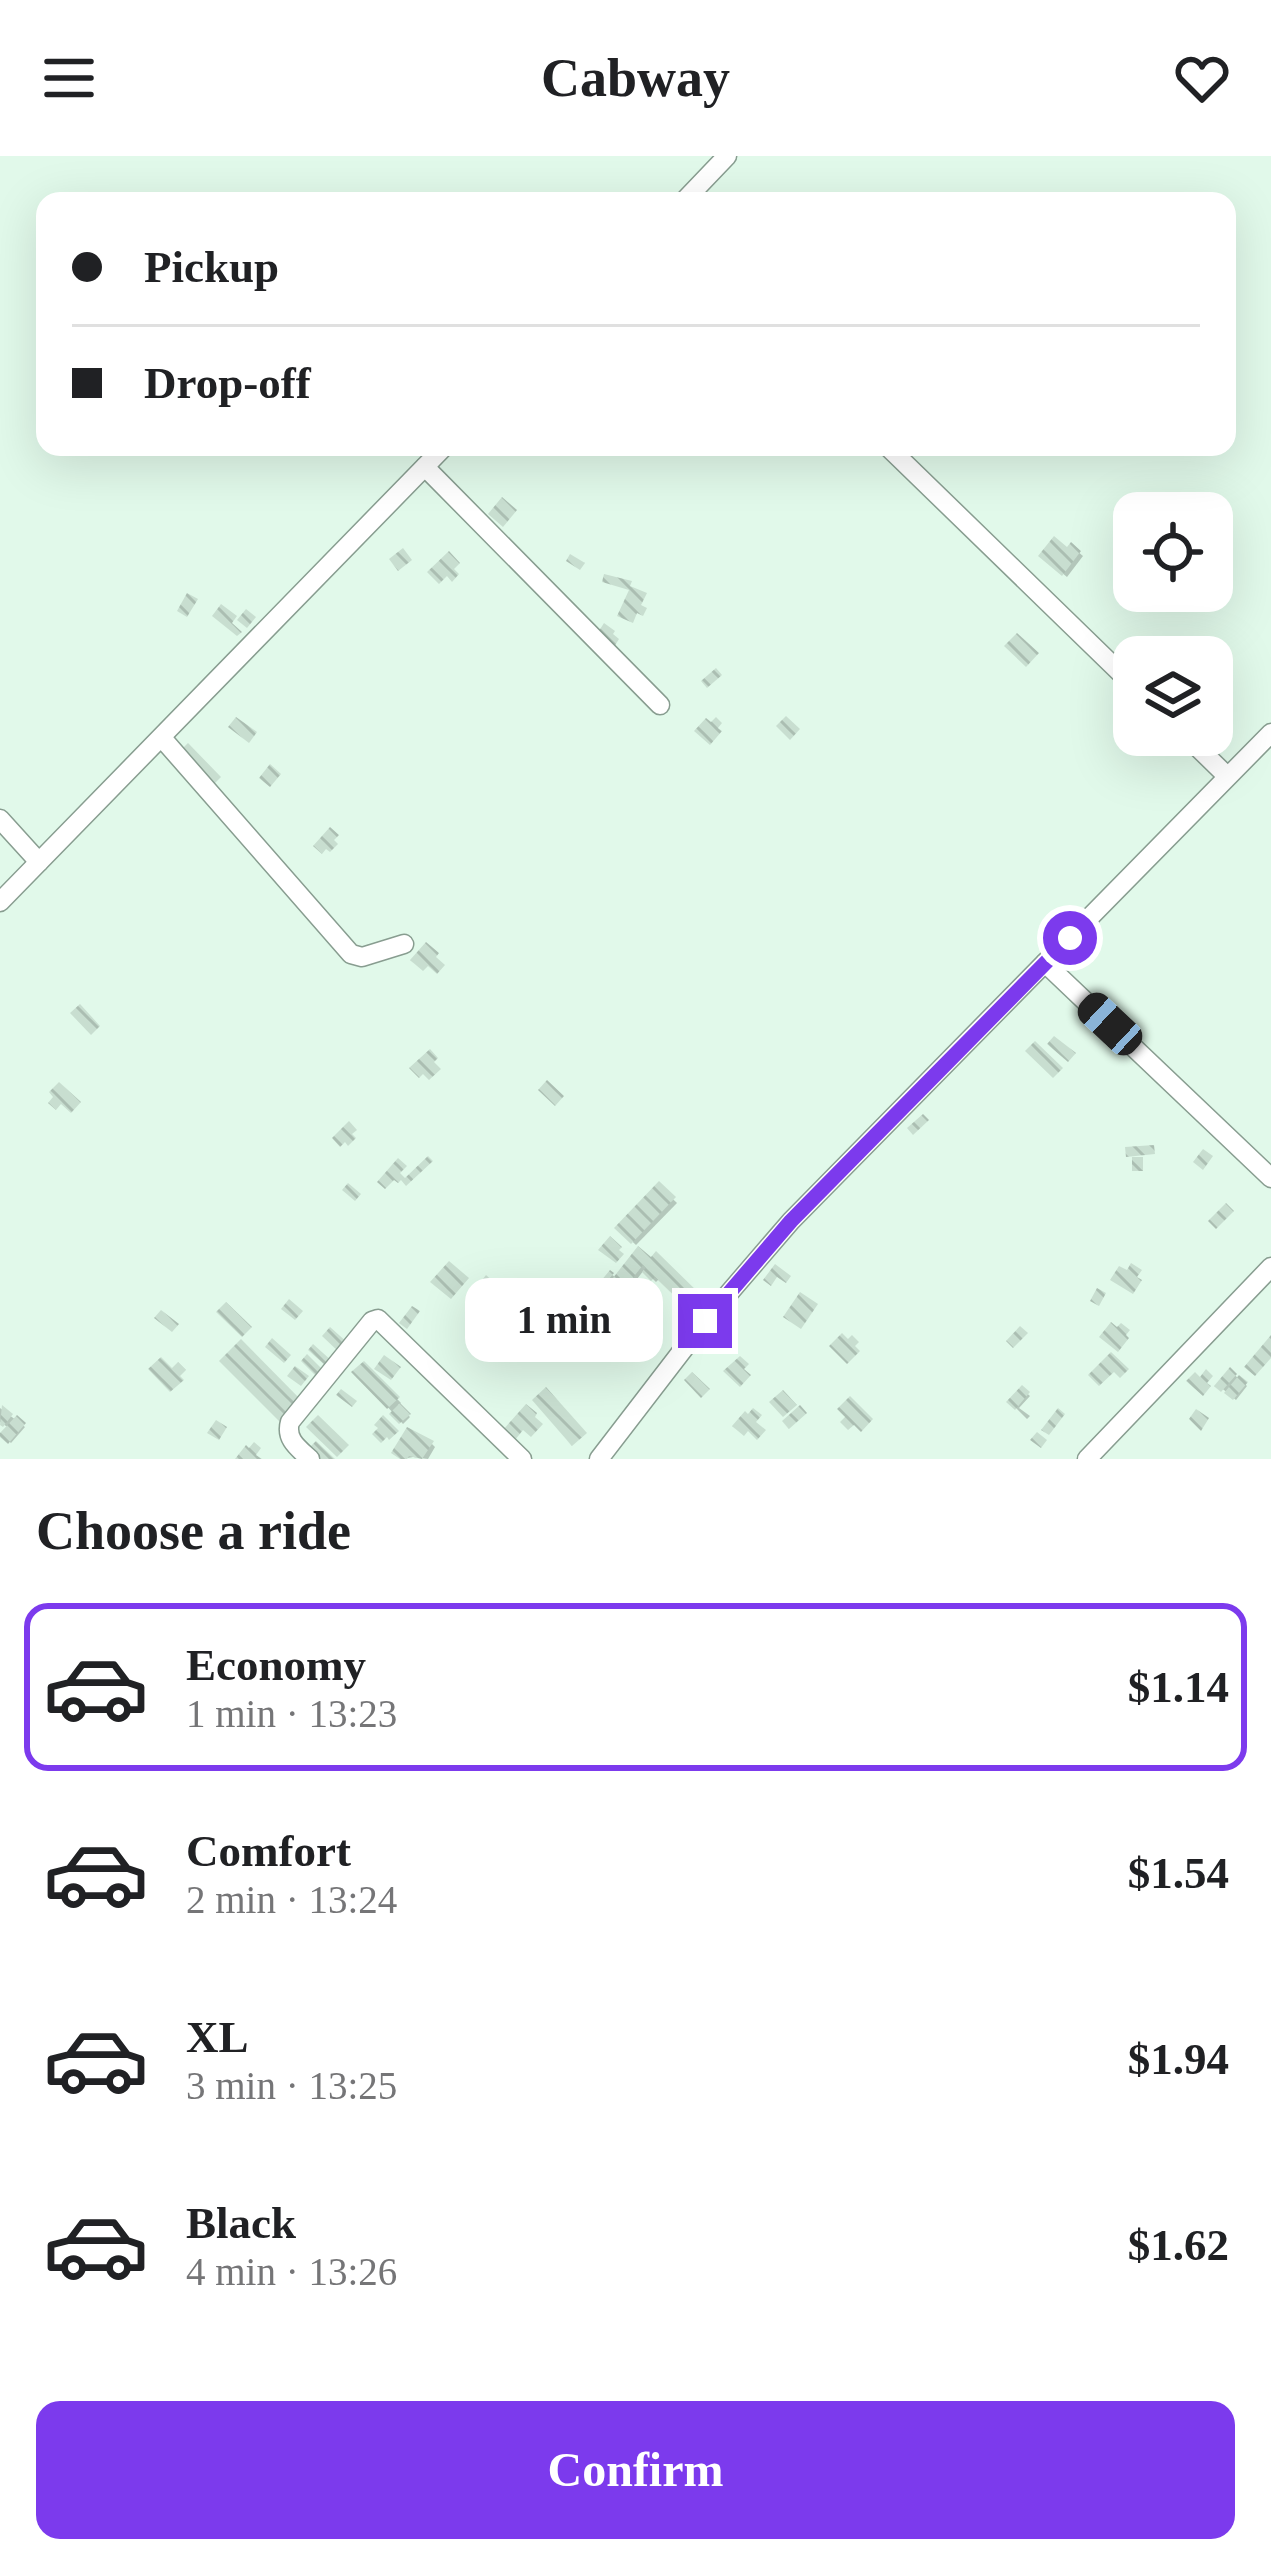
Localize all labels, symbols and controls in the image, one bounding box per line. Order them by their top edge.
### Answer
icon: menu [36,45,102,111]
icon: heart [1169,45,1235,111]
text: Cabway [541,48,730,108]
text: Pickup [144,242,279,292]
text: Drop-off [144,358,311,408]
map controls [1113,492,1233,756]
button: locate [1113,492,1233,612]
button: layers [1113,636,1233,756]
route start [1043,911,1097,965]
car [1071,986,1149,1062]
callout: 1 min [465,1279,663,1363]
route end [678,1294,732,1348]
text: 1 min [517,1298,611,1341]
text: Choose a ride [36,1501,351,1561]
icon: car [42,1633,150,1741]
text: Economy [186,1640,366,1690]
text: $1.14 [1128,1662,1229,1712]
text: 1 min · 13:23 [186,1692,397,1735]
icon: car [42,1819,150,1927]
text: Comfort [186,1826,351,1876]
text: $1.54 [1128,1848,1229,1898]
text: 2 min · 13:24 [186,1878,397,1921]
icon: car [42,2005,150,2113]
text: XL [186,2012,249,2062]
text: $1.94 [1128,2034,1229,2084]
text: 3 min · 13:25 [186,2064,397,2107]
icon: car [42,2191,150,2299]
text: Black [186,2198,296,2248]
text: $1.62 [1128,2220,1229,2270]
text: 4 min · 13:26 [186,2250,397,2293]
button: Confirm [36,2401,1235,2539]

